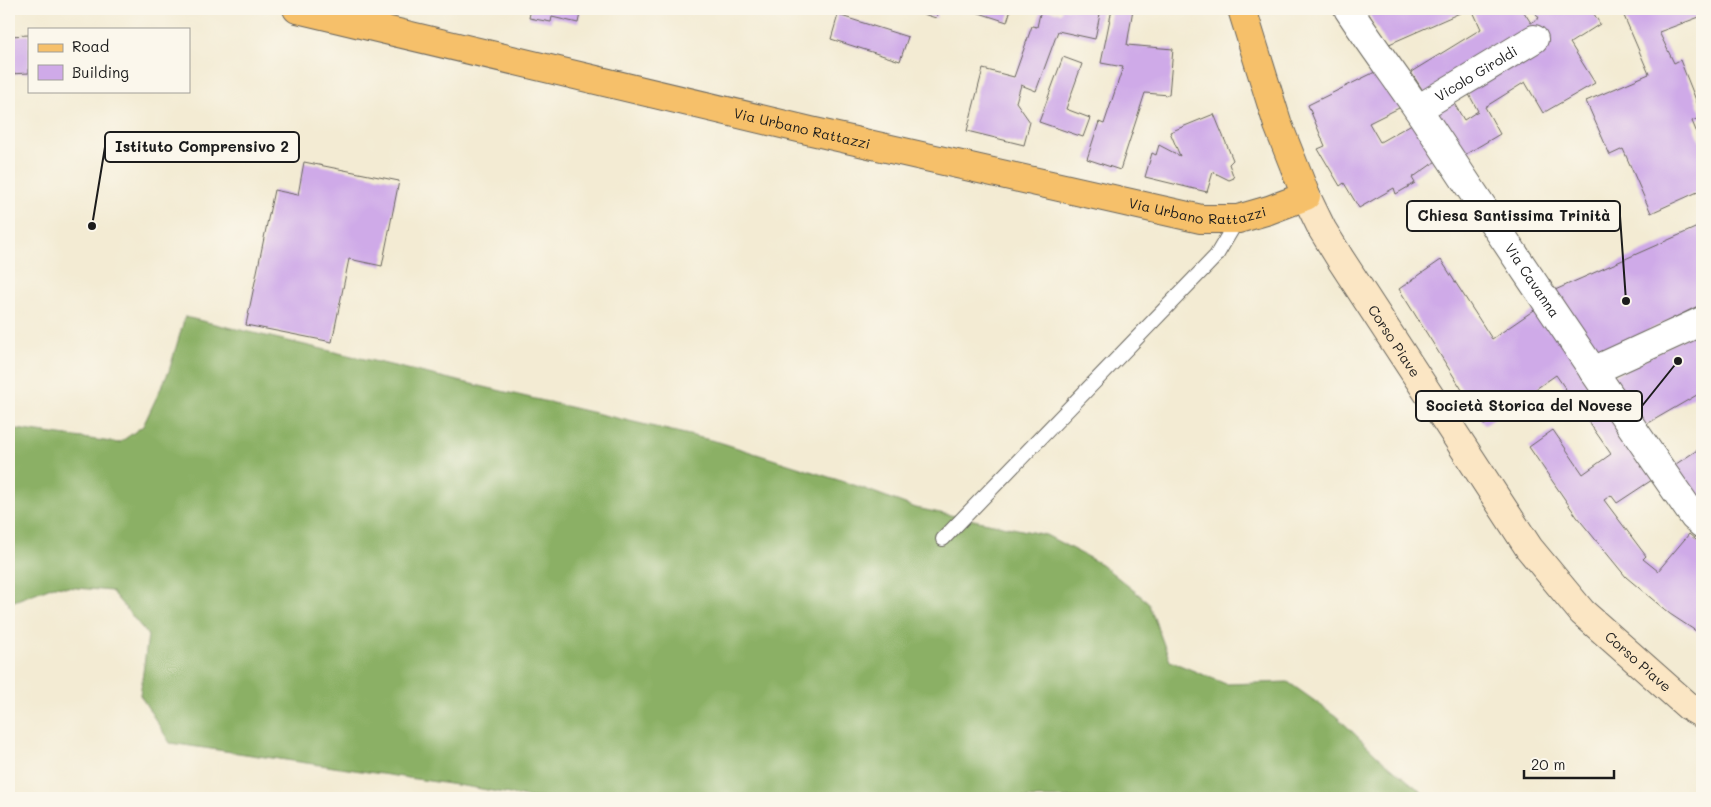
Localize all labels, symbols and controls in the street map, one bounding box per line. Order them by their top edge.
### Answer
legend [28,28,190,92]
text: Road [72,36,109,56]
street label: Vicolo Giroldi [1431,41,1521,106]
text: Building [72,62,129,82]
street label: Via Urbano Rattazzi [732,103,872,153]
callout: Istituto Comprensivo 2 [105,132,299,162]
text: Istituto Comprensivo 2 [115,136,289,156]
street label: Via Urbano Rattazzi [1127,193,1268,228]
callout: Chiesa Santissima Trinità [1407,201,1620,231]
text: Chiesa Santissima Trinità [1418,205,1610,225]
street label: Via Cavanna [1501,240,1564,321]
street label: Corso Piave [1364,301,1425,381]
callout: Società Storica del Novese [1416,391,1642,421]
text: Società Storica del Novese [1426,395,1632,415]
street label: Corso Piave [1601,627,1676,696]
scale bar [1524,747,1614,779]
text: 20 m [1531,754,1565,774]

